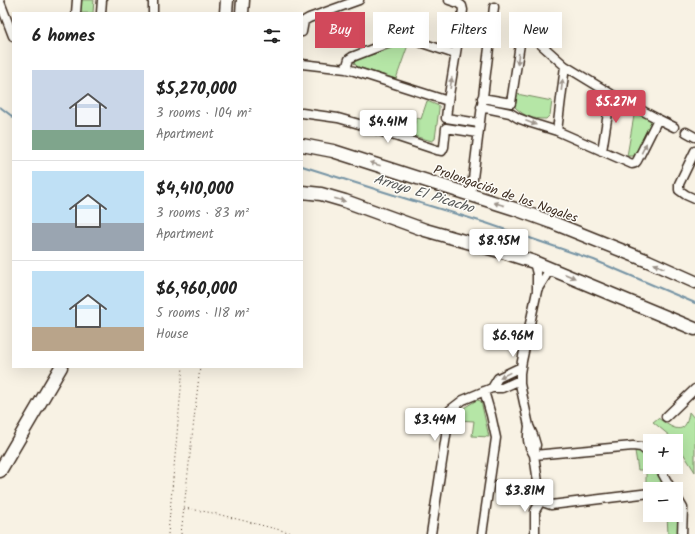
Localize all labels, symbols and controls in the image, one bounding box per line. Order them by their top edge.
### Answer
chip: Buy [315,12,365,48]
chip: Rent [373,12,429,48]
chip: Filters [437,12,501,48]
chip: New [509,12,562,48]
text: 6 homes [32,23,95,50]
icon: filters [261,25,283,47]
one-way arrow [515,53,521,65]
text: $5,270,000 [156,76,236,103]
one-way arrow [448,77,454,89]
one-way arrow [559,79,566,91]
icon: home [64,86,112,134]
pin: $5.27M [583,90,649,124]
text: $5.27M [596,92,636,113]
text: 3 rooms · 104 m² [156,103,251,124]
pin: $4.41M [355,110,421,144]
text: $4.41M [369,112,407,133]
one-way arrow [525,120,537,126]
text: Apartment [156,124,214,145]
one-way arrow [641,142,647,153]
street label: Prolongación de los Nogales [431,160,581,229]
one-way arrow [369,161,381,167]
water label: Arroyo El Picacho [371,168,478,220]
text: $4,410,000 [156,176,234,203]
icon: home [64,187,112,235]
one-way arrow [334,197,346,203]
one-way arrow [493,201,505,207]
text: 3 rooms · 83 m² [156,203,249,224]
text: Apartment [156,224,214,245]
pin: $8.95M [466,229,532,263]
text: $8.95M [478,231,520,252]
one-way arrow [654,263,665,269]
one-way arrow [564,273,575,279]
text: $6,960,000 [156,276,237,303]
icon: home [64,287,112,335]
text: 5 rooms · 118 m² [156,303,249,324]
text: House [156,324,188,345]
pin: $6.96M [480,324,546,358]
text: $6.96M [492,326,534,347]
one-way arrow [499,372,510,378]
pin: $3.44M [402,408,468,442]
text: $3.44M [414,410,456,431]
map controls [643,434,683,522]
button: + [643,434,683,474]
pin: $3.81M [492,479,558,513]
text: $3.81M [505,481,545,502]
button: − [643,482,683,522]

